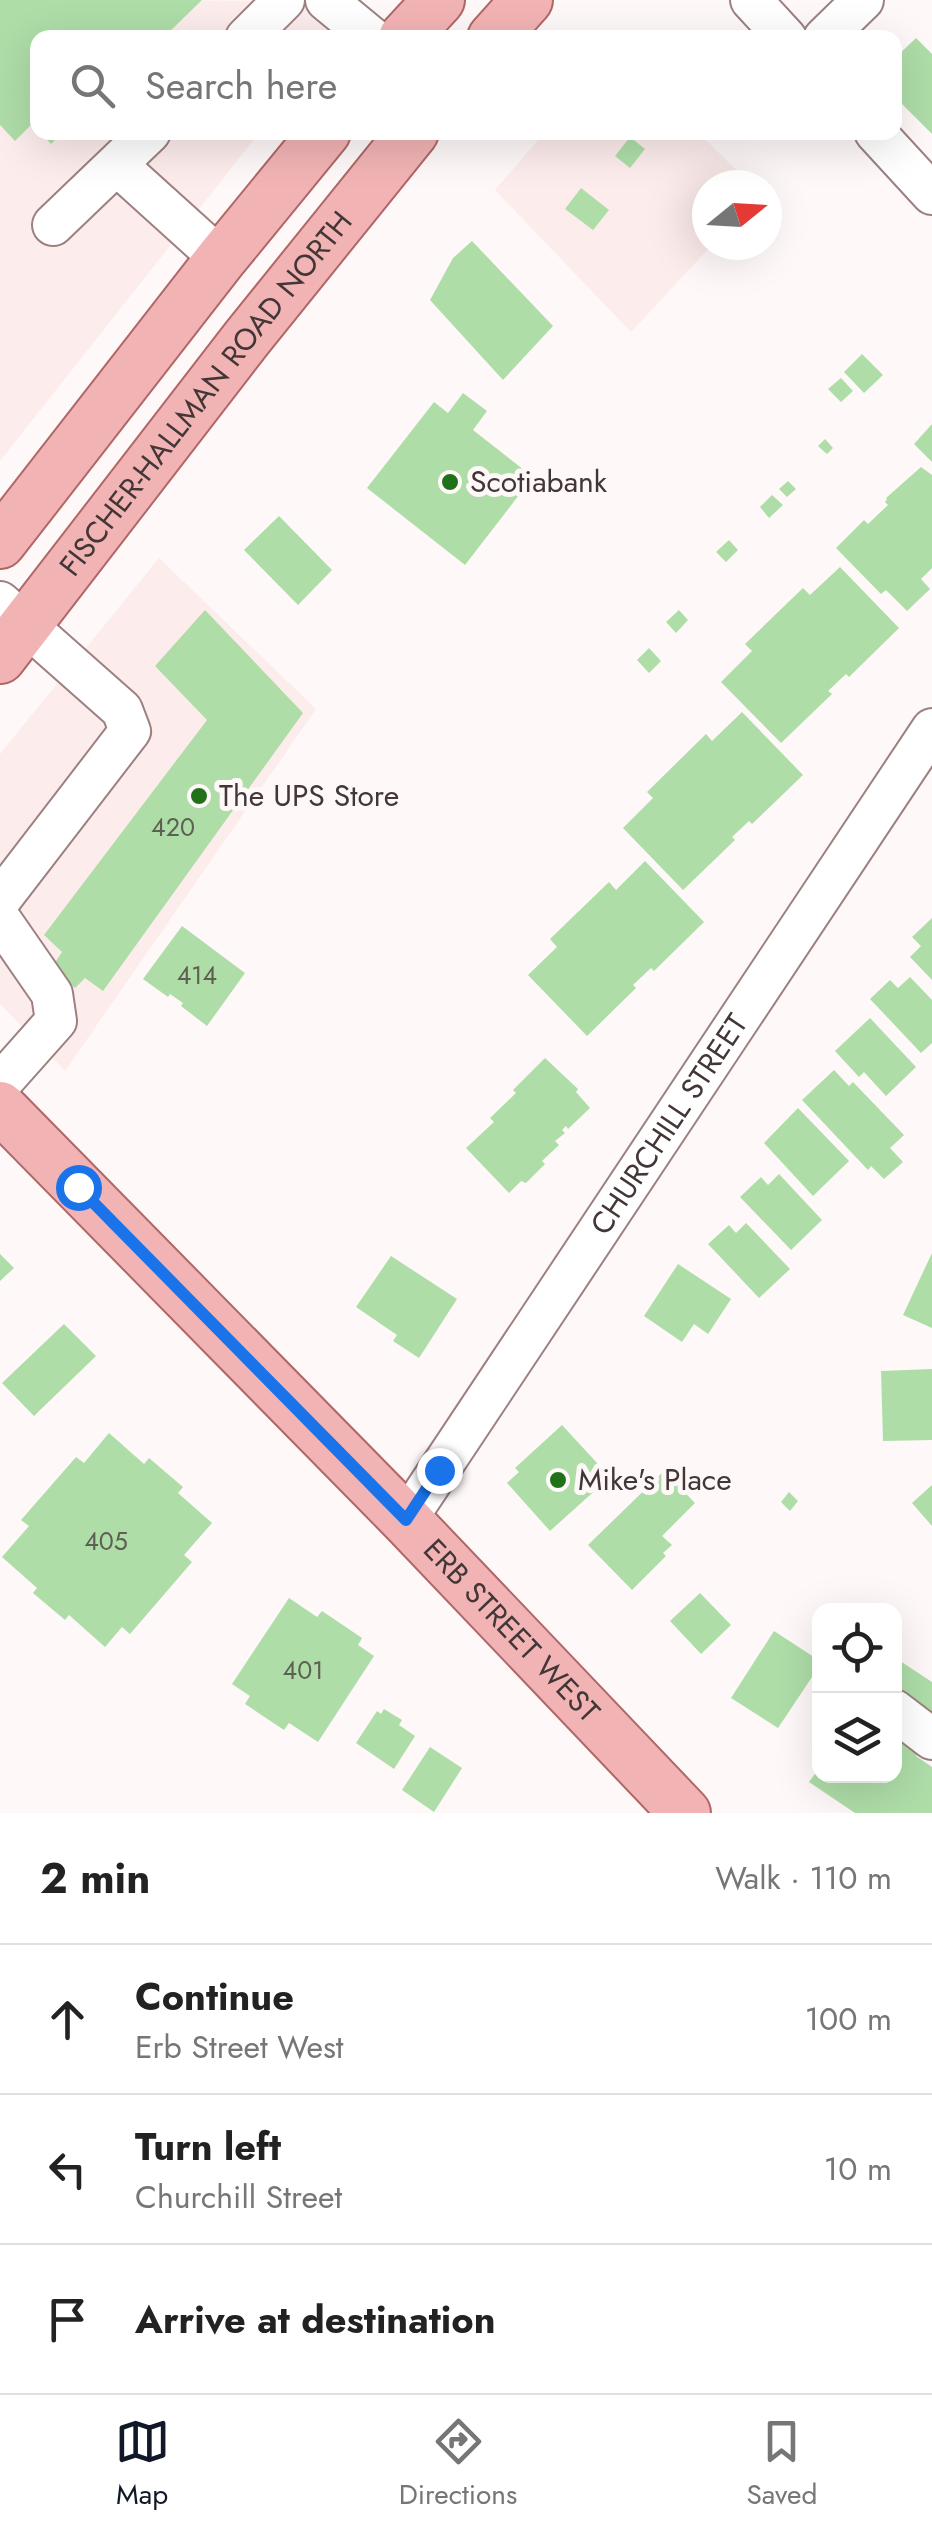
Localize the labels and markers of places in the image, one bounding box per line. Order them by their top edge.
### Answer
place label: Scotiabank [470,460,608,503]
marker: Scotiabank [439,471,461,493]
place label: The UPS Store [219,774,399,817]
marker: The UPS Store [188,785,210,807]
place label: Mike's Place [578,1458,732,1501]
marker: Mike's Place [547,1469,569,1491]

